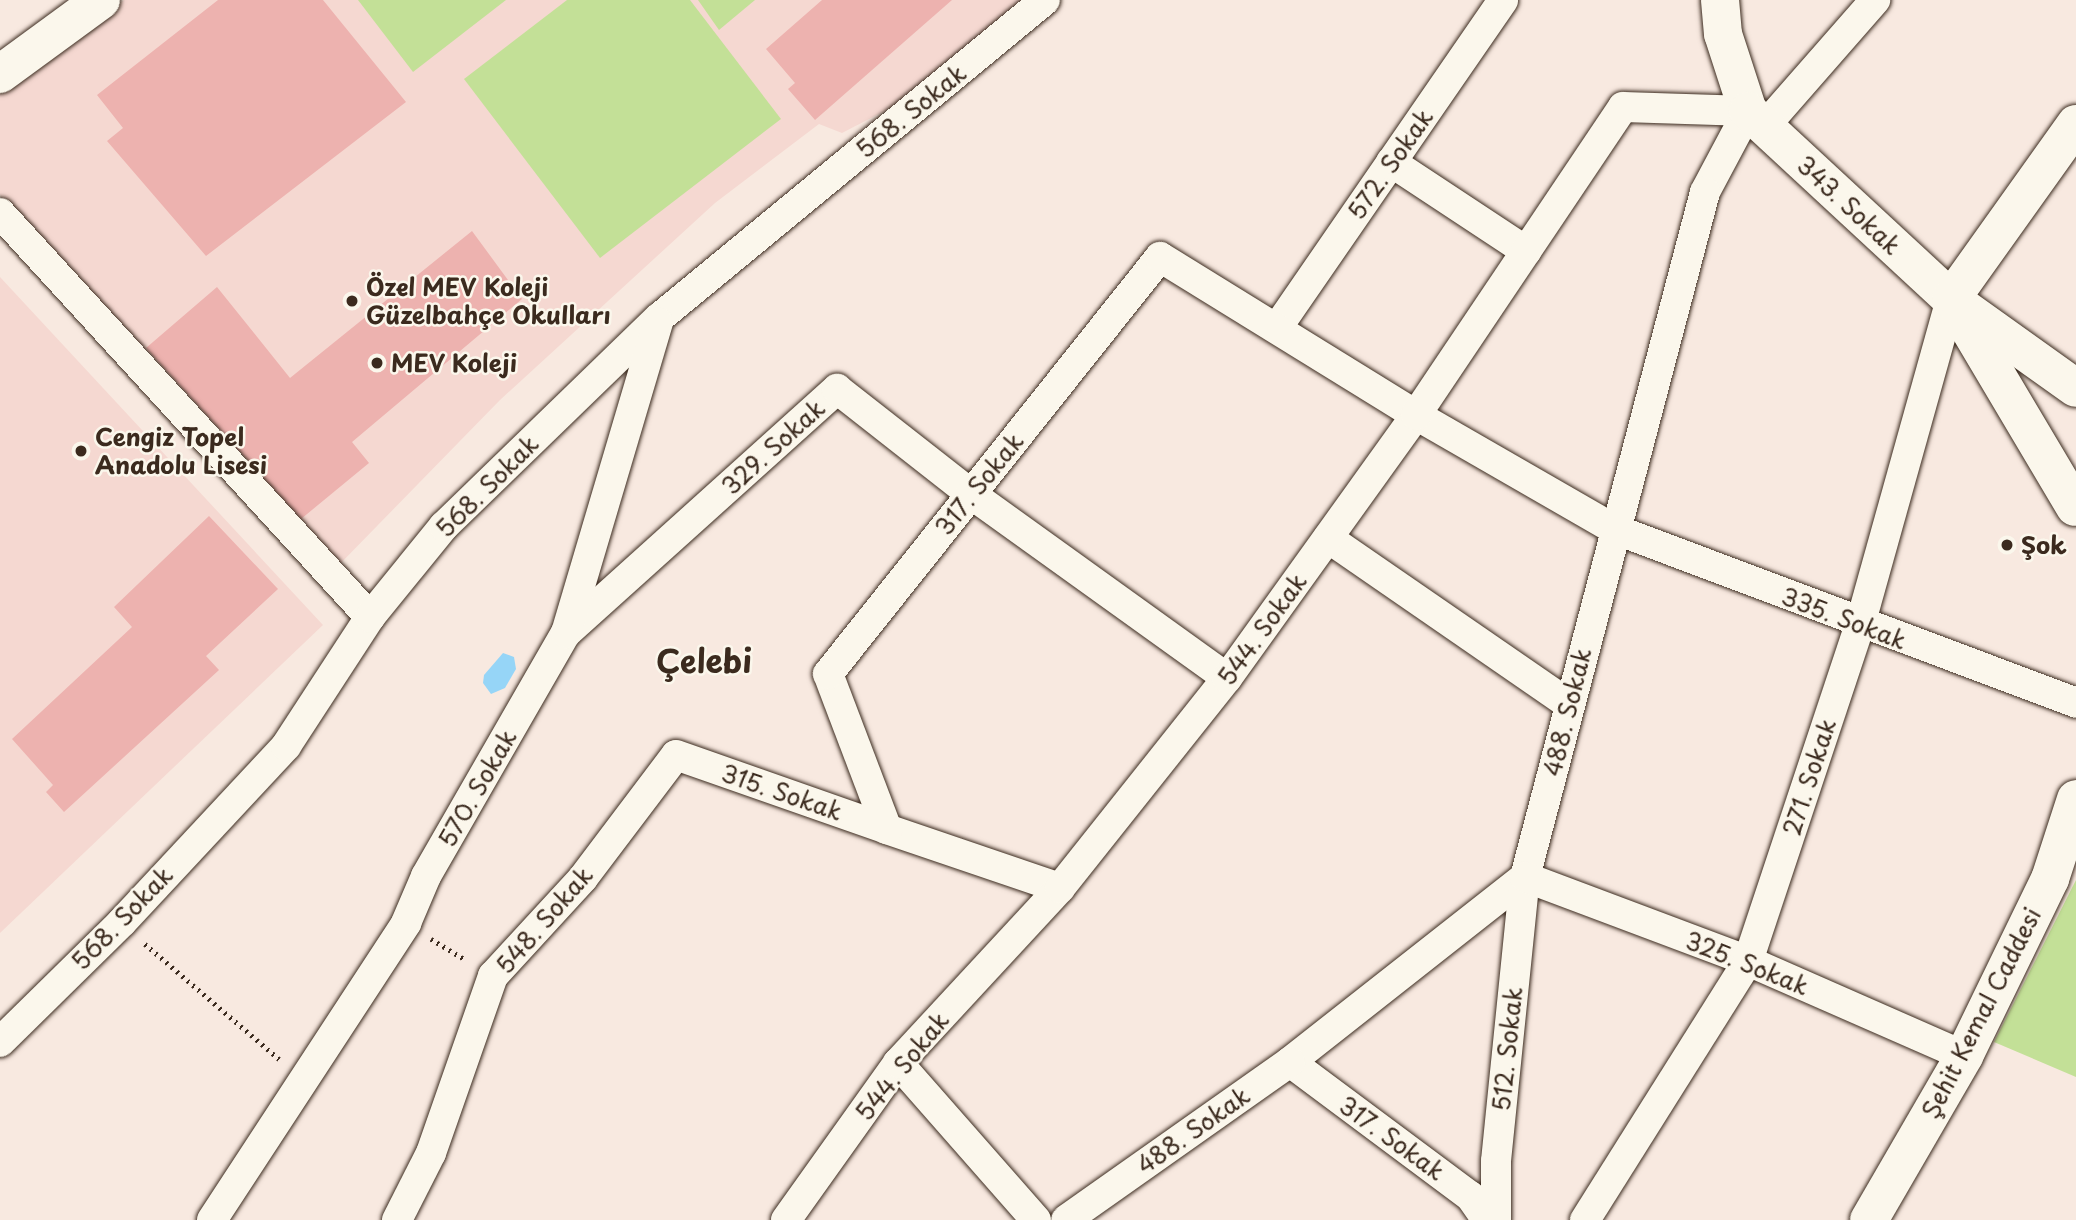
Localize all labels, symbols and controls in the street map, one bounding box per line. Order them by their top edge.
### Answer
street label: 568. Sokak [850,58,972,164]
street label: 572. Sokak [1340,102,1440,226]
street label: 343. Sokak [1790,149,1908,261]
place label: Özel MEV Koleji Güzelbahçe Okulları [366,273,610,329]
marker: Özel MEV Koleji Güzelbahçe Okulları [344,293,360,309]
place label: MEV Koleji [391,349,519,377]
marker: MEV Koleji [369,355,385,371]
street label: 329. Sokak [715,392,831,502]
place label: Cengiz Topel Anadolu Lisesi [95,423,268,479]
street label: 317. Sokak [928,426,1030,542]
street label: 568. Sokak [430,429,544,543]
marker: Cengiz Topel Anadolu Lisesi [73,443,89,459]
place label: Şok [2021,531,2067,559]
marker: Şok [1999,537,2015,553]
street label: 544. Sokak [1211,567,1313,691]
street label: 335. Sokak [1777,581,1911,655]
district label: Çelebi [656,641,752,679]
street label: 488. Sokak [1537,645,1597,779]
street label: 271. Sokak [1776,714,1842,840]
street label: 570. Sokak [432,724,522,852]
street label: 315. Sokak [717,757,847,827]
street label: 568. Sokak [65,860,179,976]
street label: 548. Sokak [490,861,598,979]
street label: Şehit Kemal Caddesi [1915,902,2047,1124]
street label: 325. Sokak [1680,925,1814,1001]
street label: 512. Sokak [1486,983,1528,1115]
street label: 544. Sokak [849,1005,955,1127]
street label: 488. Sokak [1131,1080,1255,1180]
street label: 317. Sokak [1333,1089,1451,1187]

